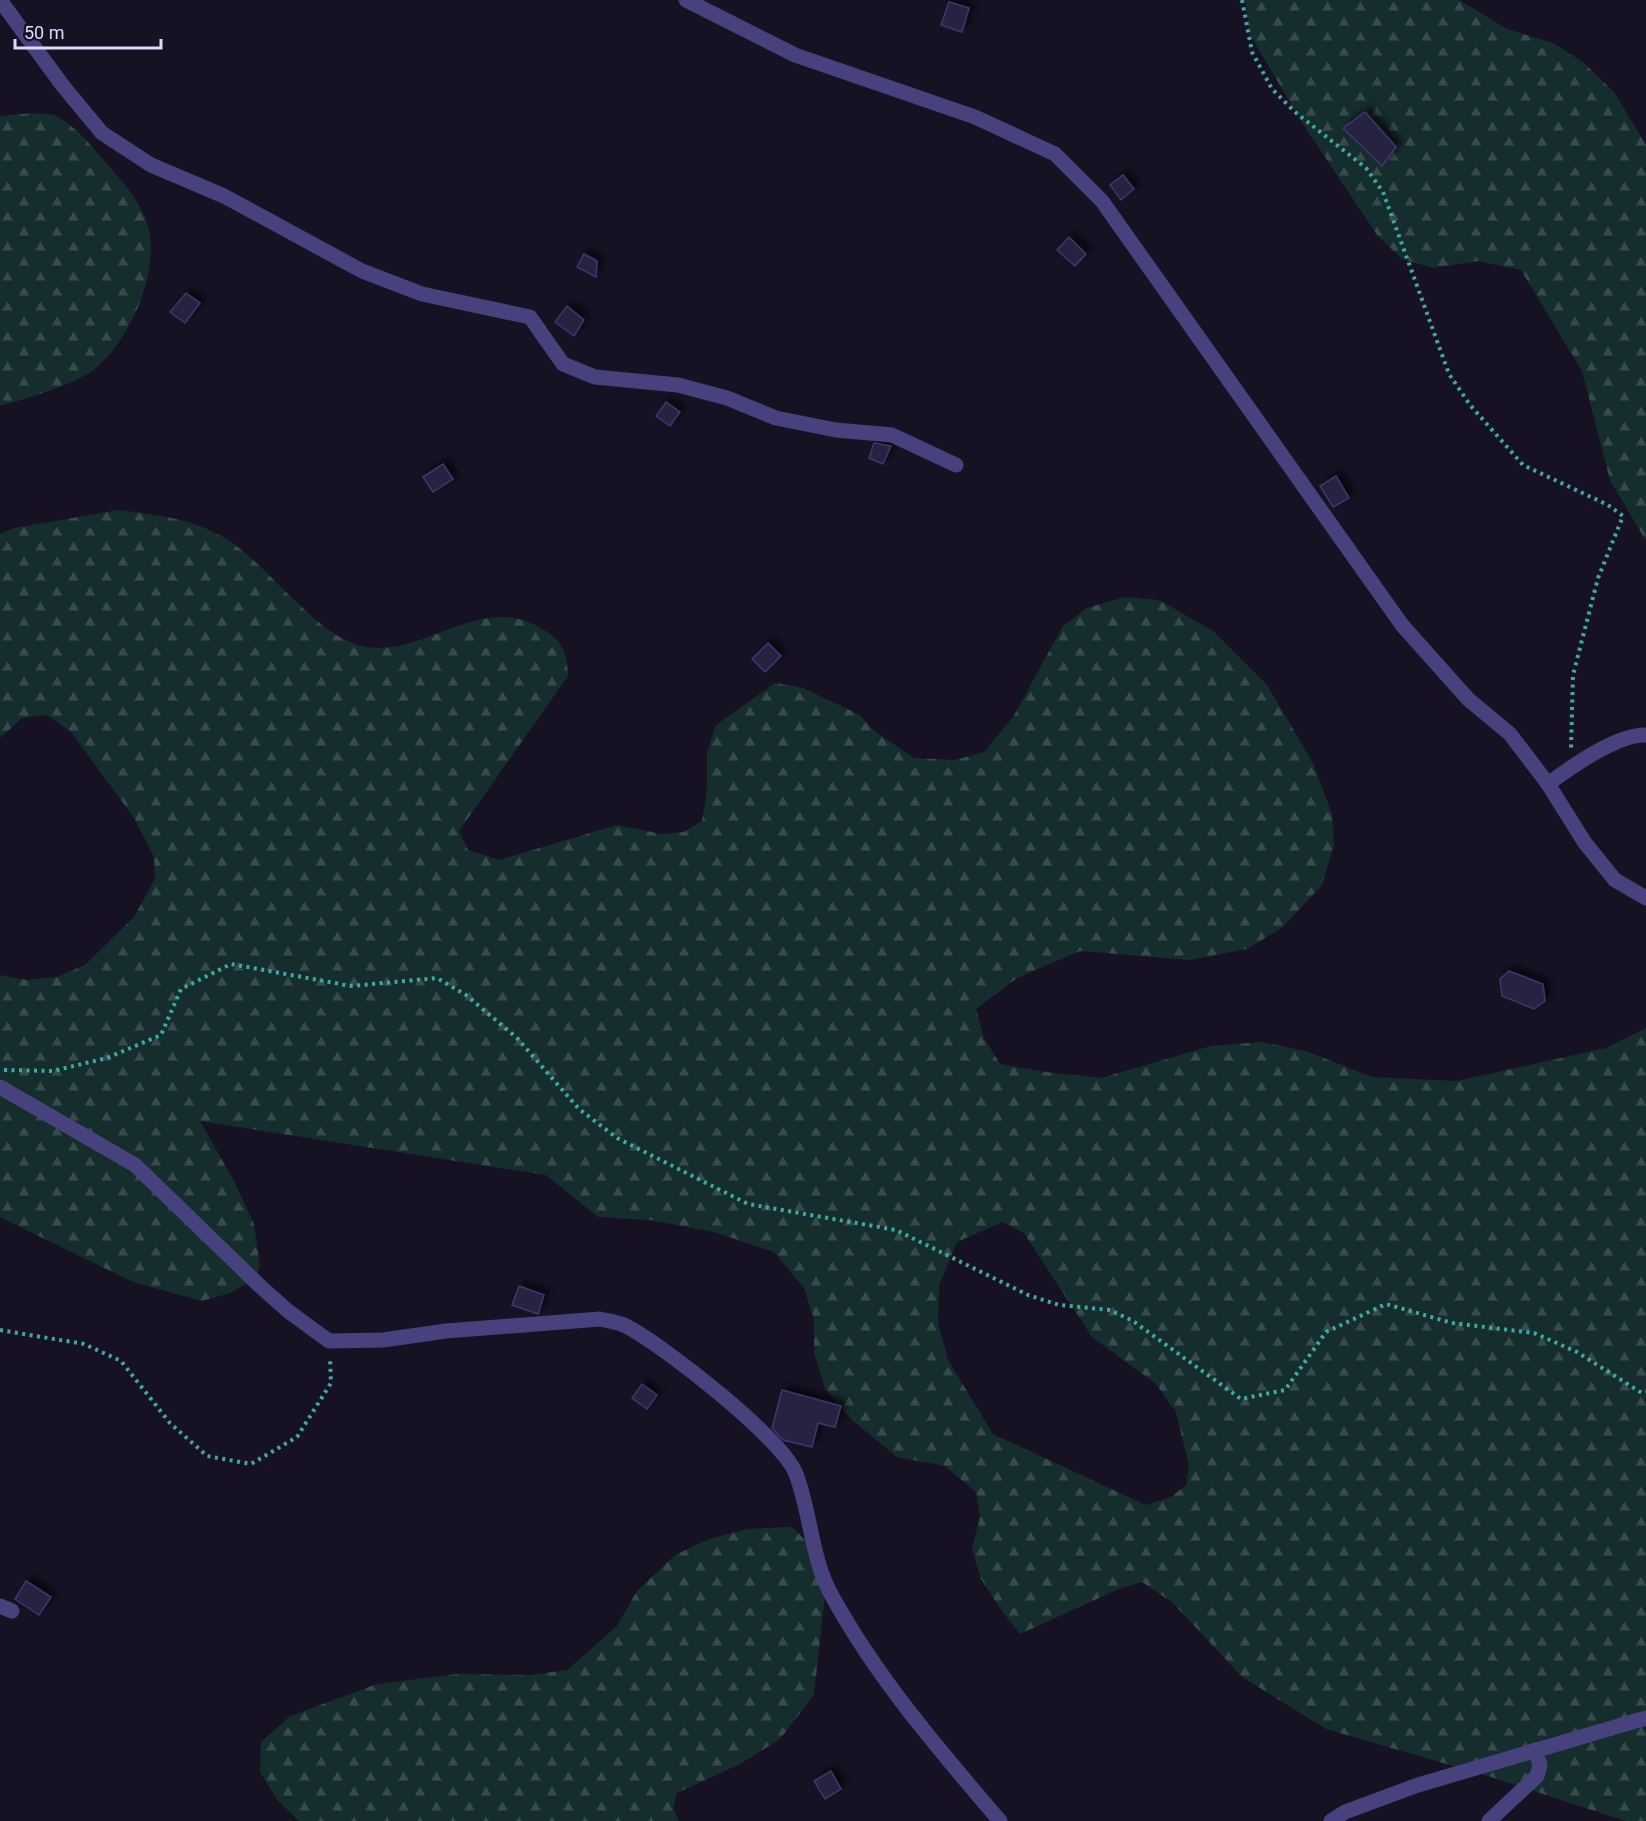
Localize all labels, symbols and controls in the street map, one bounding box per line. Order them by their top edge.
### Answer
scale bar [15,12,160,50]
text: 50 m [24,22,64,43]

